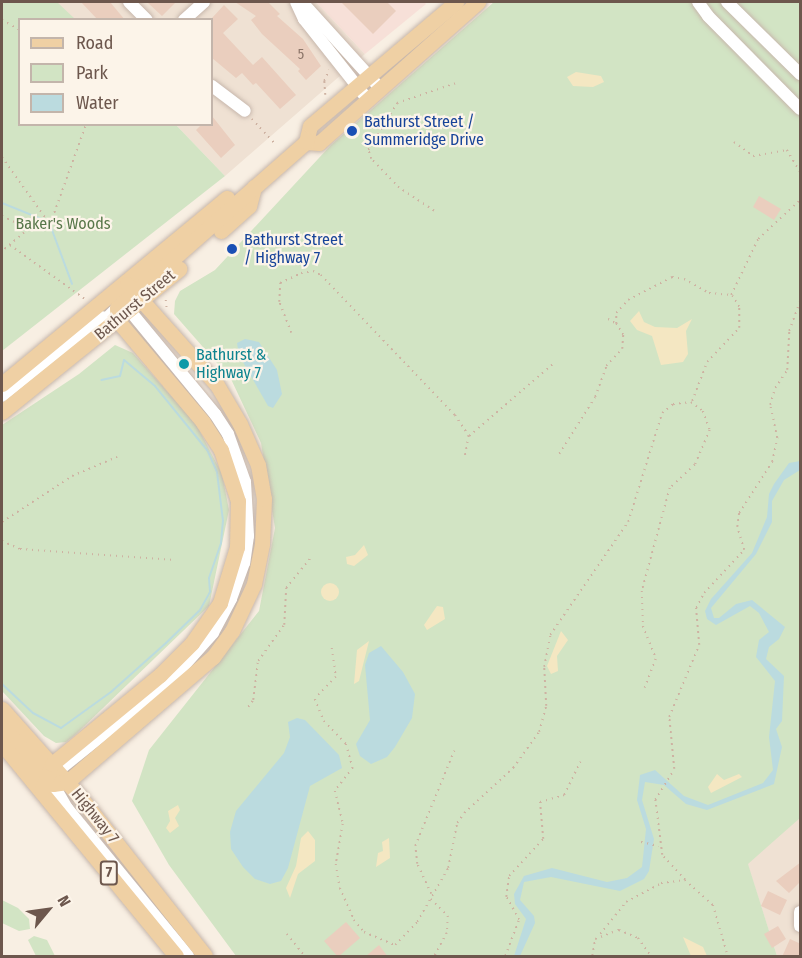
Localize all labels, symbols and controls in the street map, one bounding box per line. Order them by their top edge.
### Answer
legend [18,18,213,126]
text: Road [76,32,113,54]
house number: 5 [298,47,304,63]
text: Park [76,62,108,84]
text: Water [76,92,119,114]
place label: Bathurst Street / Summeridge Drive [364,112,484,150]
marker: Bathurst Street / Summeridge Drive [345,124,359,138]
park label: Baker's Woods [15,214,111,234]
place label: Bathurst Street / Highway 7 [244,230,343,268]
marker: Bathurst Street / Highway 7 [225,242,239,256]
street label: Bathurst Street [91,266,179,344]
place label: Bathurst & Highway 7 [196,345,266,383]
marker: Bathurst & Highway 7 [177,357,191,371]
street label: Highway 7 [67,785,123,847]
road number: 7 [98,861,120,885]
north arrow [18,880,78,940]
text: N [54,892,75,910]

